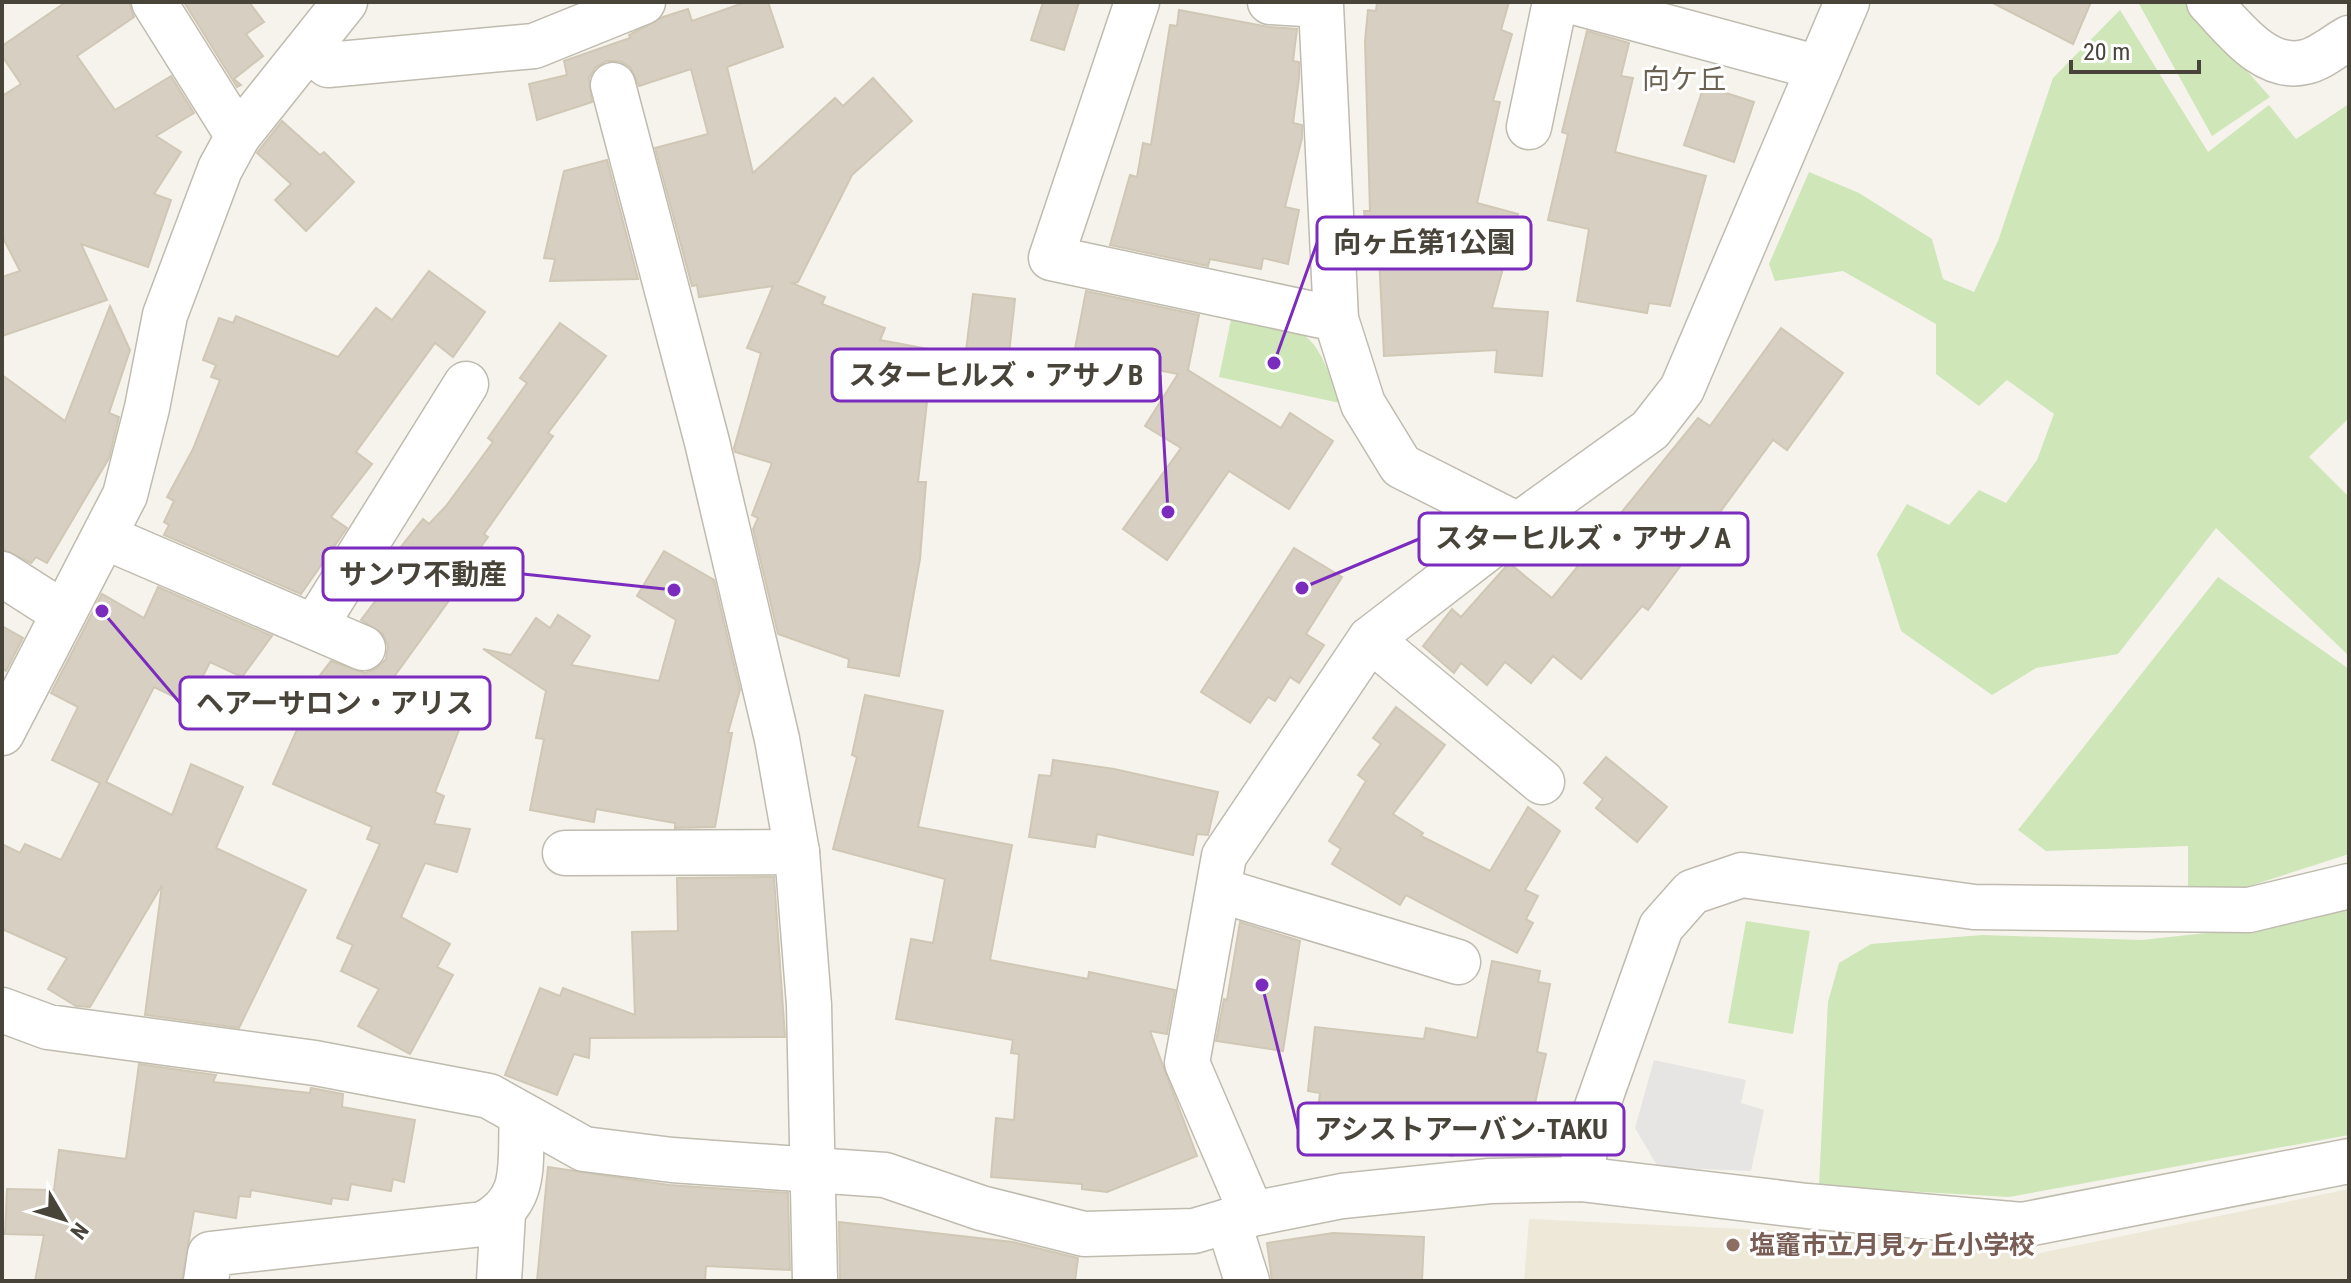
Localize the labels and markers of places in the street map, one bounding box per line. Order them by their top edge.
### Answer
callout: 向ヶ丘第1公園 [1317,217,1531,269]
callout: スターヒルズ・アサノB [832,349,1160,401]
callout: スターヒルズ・アサノA [1419,513,1748,565]
callout: サンワ不動産 [323,548,523,600]
callout: ヘアーサロン・アリス [180,677,490,729]
callout: アシストアーバン-TAKU [1298,1103,1624,1155]
place label: 塩竈市立月見ヶ丘小学校 [1749,1230,2035,1260]
marker: 塩竈市立月見ヶ丘小学校 [1724,1236,1742,1254]

